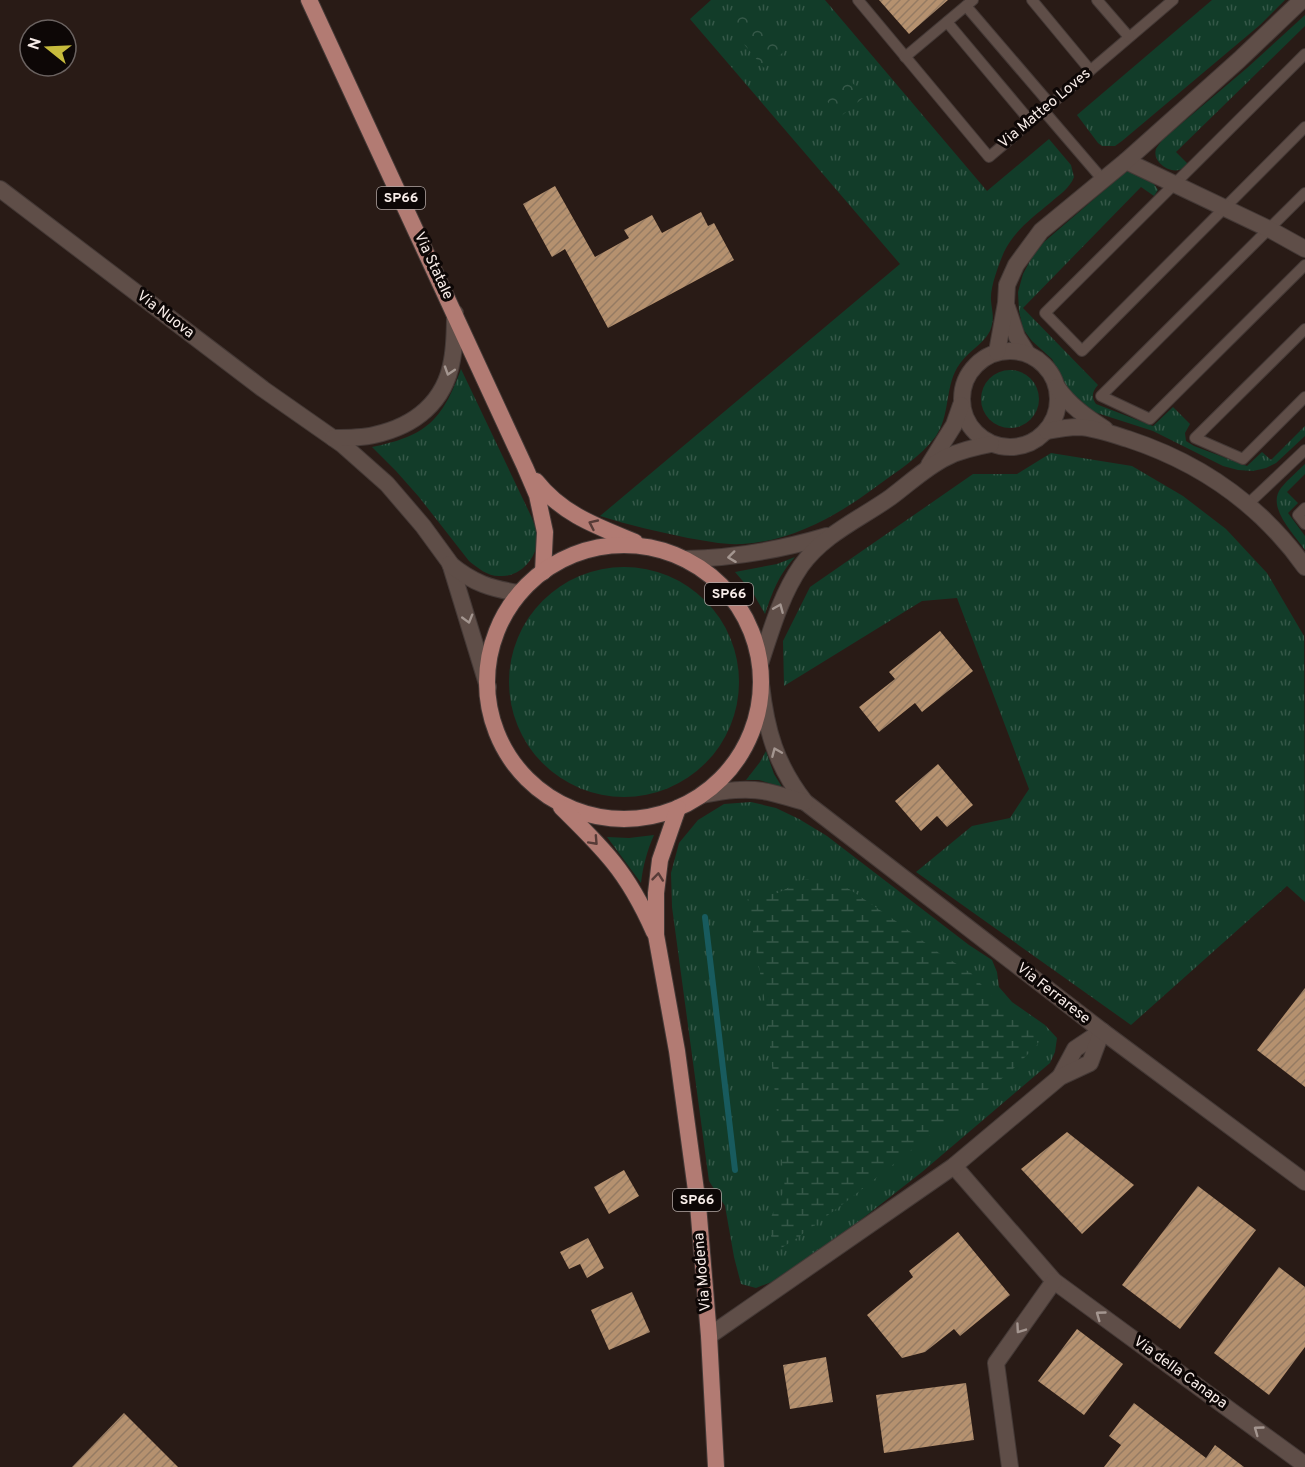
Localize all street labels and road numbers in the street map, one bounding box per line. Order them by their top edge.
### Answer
street label: Via Matteo Loves [995,65,1095,153]
road number: SP66 [377,187,425,209]
street label: Via Statale [409,229,457,303]
street label: Via Nuova [132,287,198,343]
road number: SP66 [705,583,753,605]
street label: Via Ferrarese [1012,959,1094,1029]
road number: SP66 [673,1189,721,1211]
street label: Via Modena [690,1232,716,1312]
street label: Via della Canapa [1129,1332,1231,1414]

